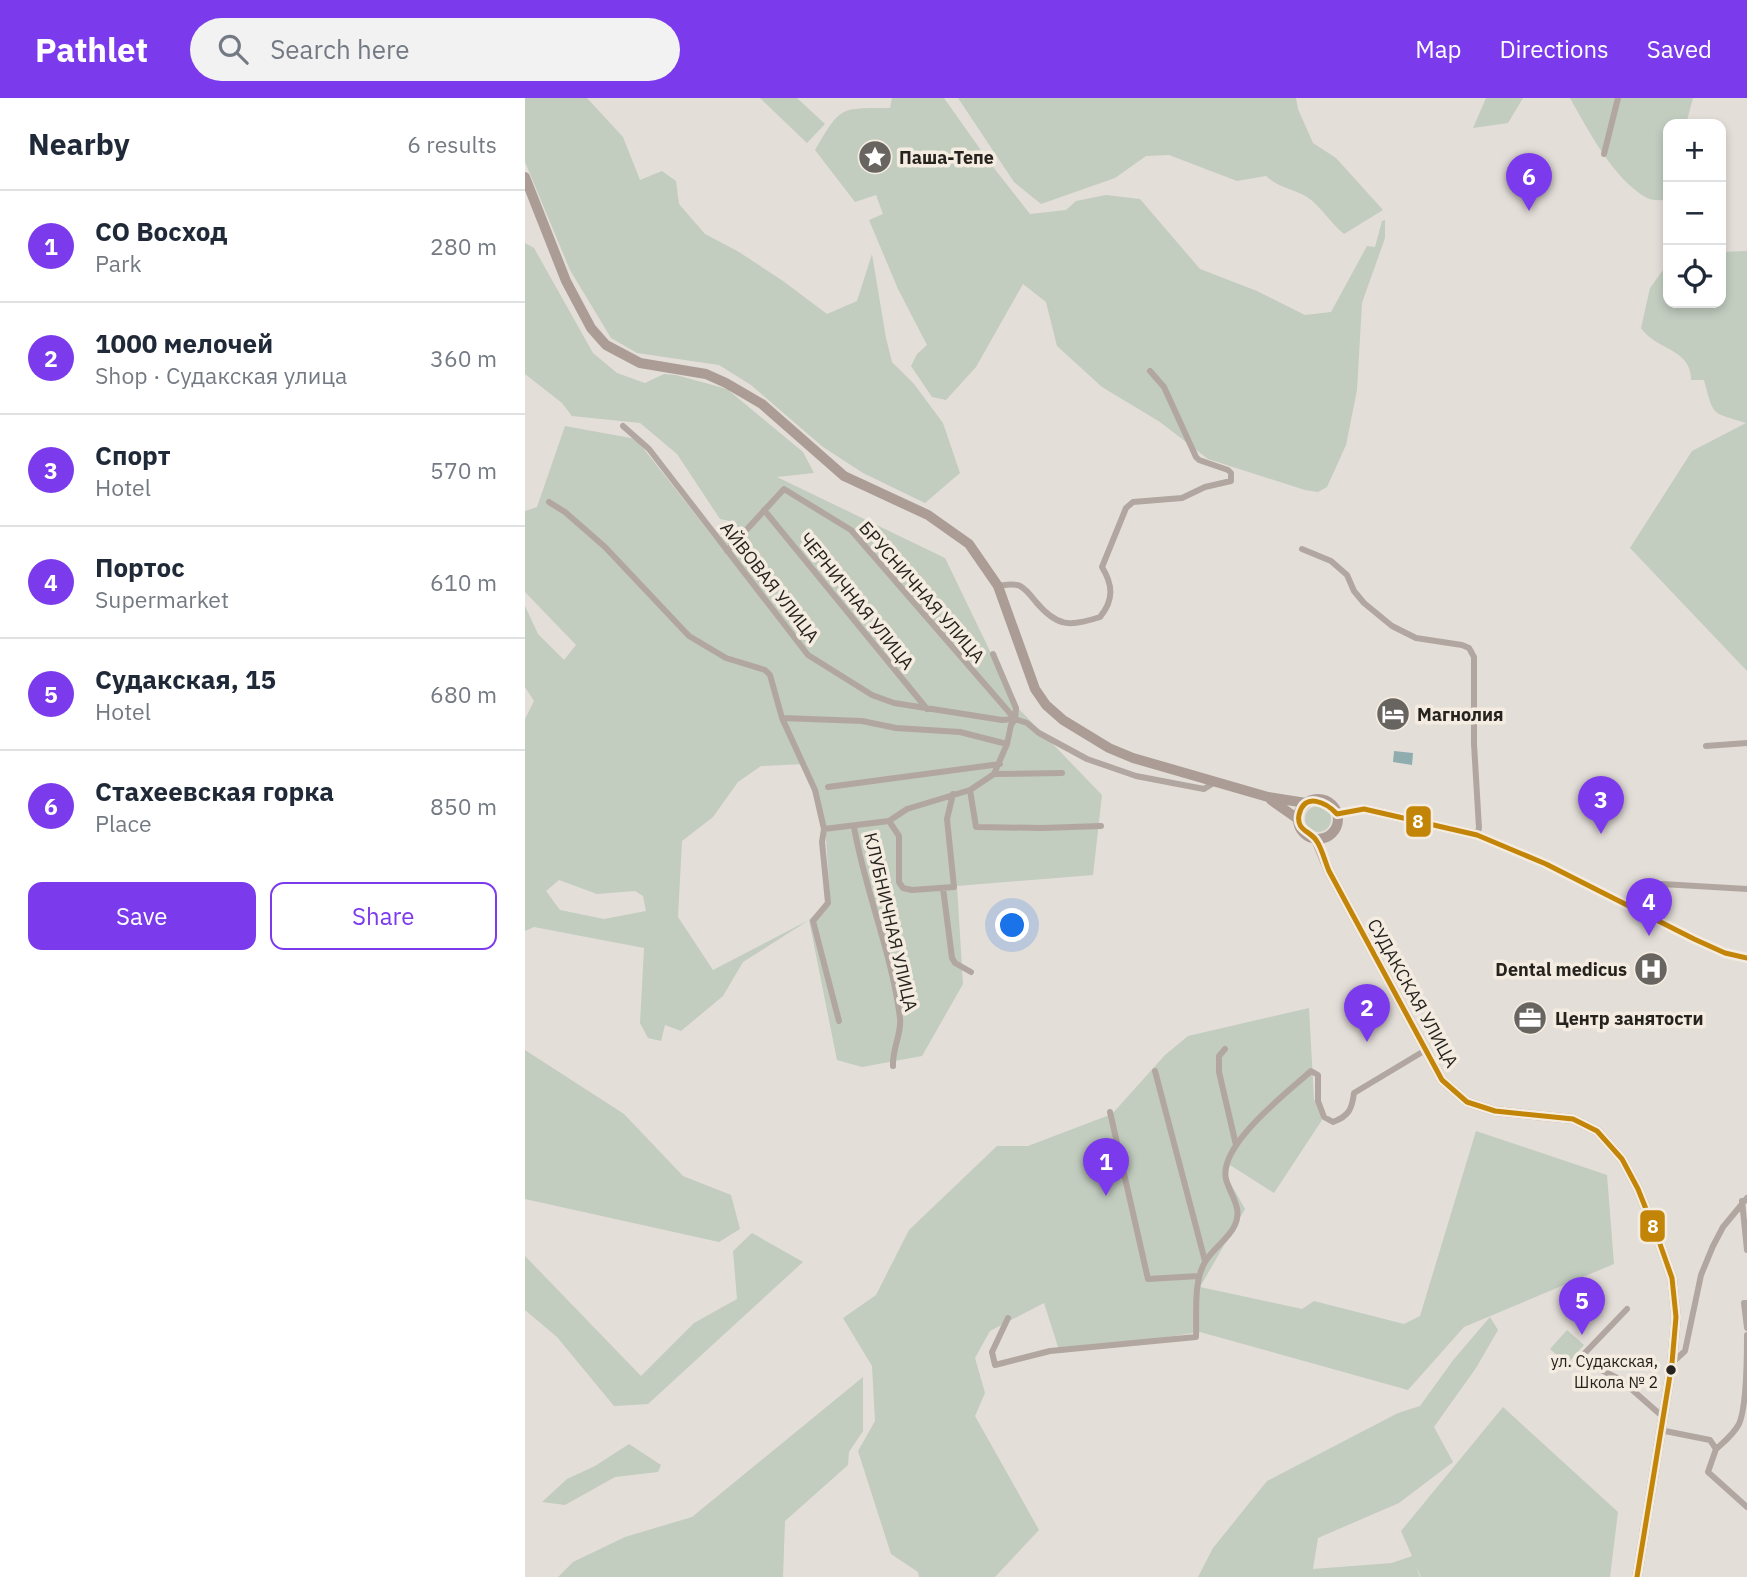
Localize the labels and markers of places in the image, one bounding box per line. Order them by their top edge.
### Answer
place icon: Паша-Тепе [856,138,894,176]
place label: Паша-Тепе [899,146,994,169]
pin: 6 [1506,153,1552,211]
hotel icon: Магнолия [1374,695,1412,733]
place label: Магнолия [1417,703,1504,726]
pin: 3 [1578,776,1624,834]
pin: 4 [1626,878,1672,936]
hospital icon: Dental medicus [1632,950,1670,988]
place label: Dental medicus [1495,958,1627,981]
pin: 2 [1344,984,1390,1042]
office icon: Центр занятости [1511,999,1549,1037]
place label: Центр занятости [1555,1007,1703,1030]
pin: 1 [1083,1138,1129,1196]
pin: 5 [1559,1277,1605,1335]
place label: ул. Судакская, Школа № 2 [1551,1351,1658,1392]
marker: ул. Судакская, Школа № 2 [1664,1363,1678,1377]

